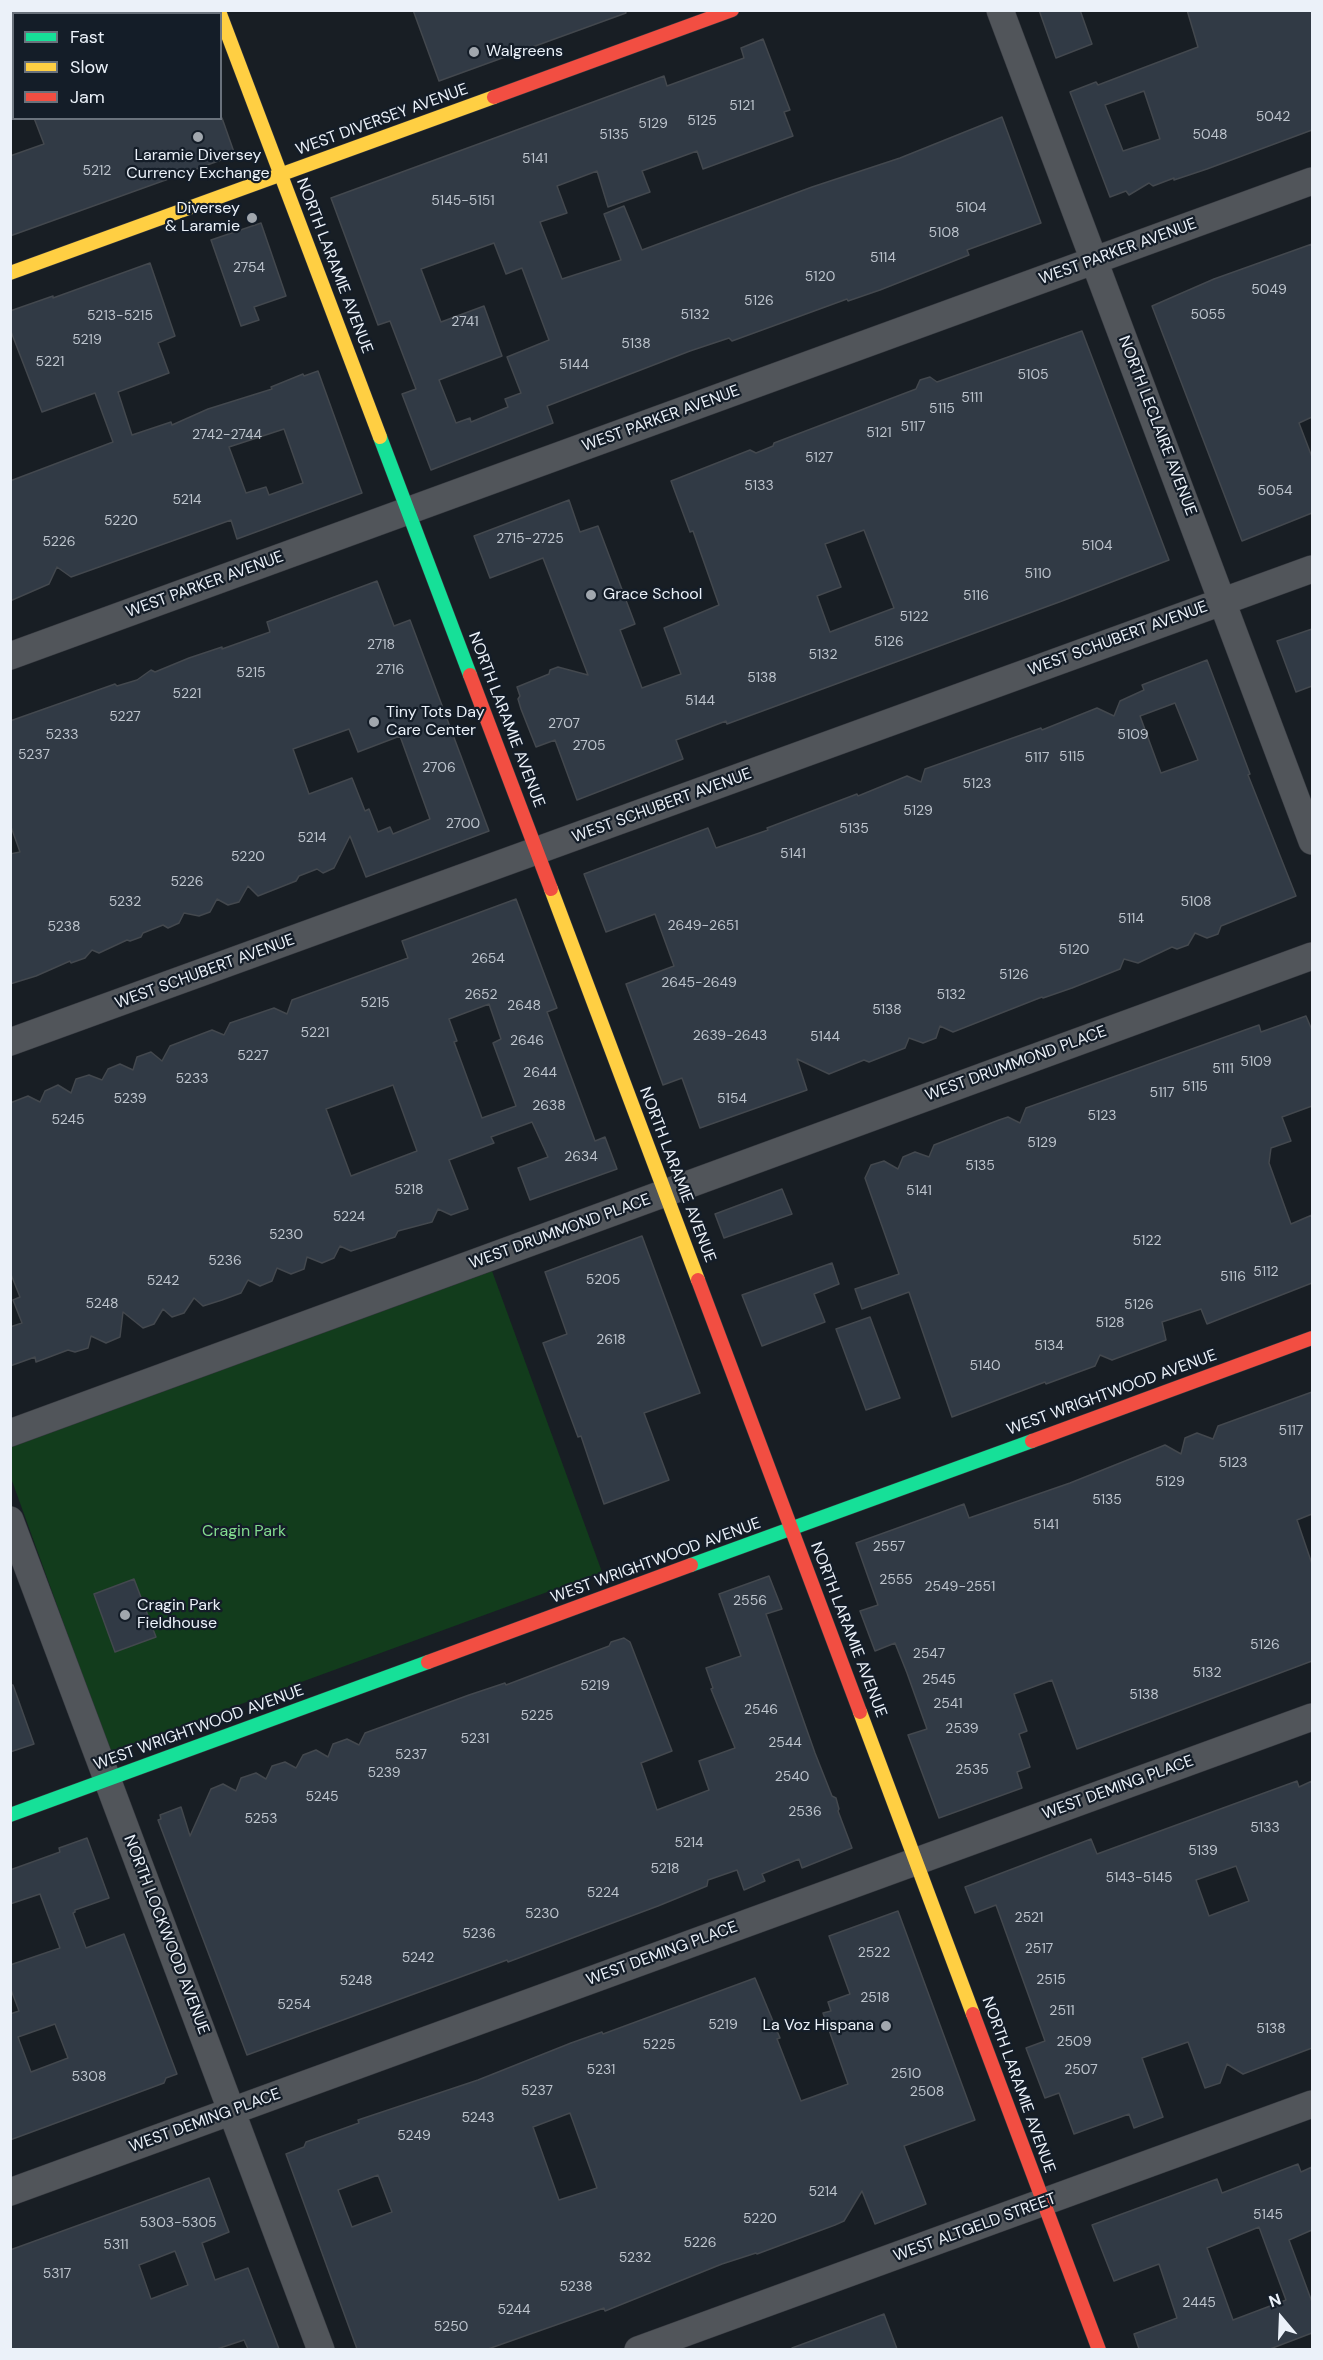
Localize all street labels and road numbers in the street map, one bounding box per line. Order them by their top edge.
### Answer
street label: WEST DIVERSEY AVENUE [293,80,471,160]
street label: NORTH LARAMIE AVENUE [292,176,376,356]
street label: WEST PARKER AVENUE [1037,215,1199,289]
street label: NORTH LECLAIRE AVENUE [1114,333,1200,519]
street label: WEST PARKER AVENUE [580,382,742,456]
street label: WEST PARKER AVENUE [124,548,286,622]
street label: WEST SCHUBERT AVENUE [1026,598,1210,680]
street label: NORTH LARAMIE AVENUE [464,630,548,810]
street label: WEST SCHUBERT AVENUE [570,765,754,847]
street label: WEST SCHUBERT AVENUE [113,931,297,1013]
street label: WEST DRUMMOND PLACE [923,1022,1109,1106]
street label: NORTH LARAMIE AVENUE [635,1085,719,1265]
street label: WEST DRUMMOND PLACE [467,1190,653,1274]
street label: WEST WRIGHTWOOD AVENUE [1004,1346,1220,1440]
street label: WEST WRIGHTWOOD AVENUE [548,1514,764,1608]
street label: NORTH LARAMIE AVENUE [806,1540,890,1720]
street label: WEST WRIGHTWOOD AVENUE [91,1681,307,1775]
street label: WEST DEMING PLACE [1040,1752,1196,1824]
street label: NORTH LOCKWOOD AVENUE [119,1833,213,2037]
street label: WEST DEMING PLACE [584,1918,740,1990]
street label: NORTH LARAMIE AVENUE [977,1994,1059,2176]
street label: WEST DEMING PLACE [127,2085,283,2157]
street label: WEST ALTGELD STREET [891,2190,1059,2266]

